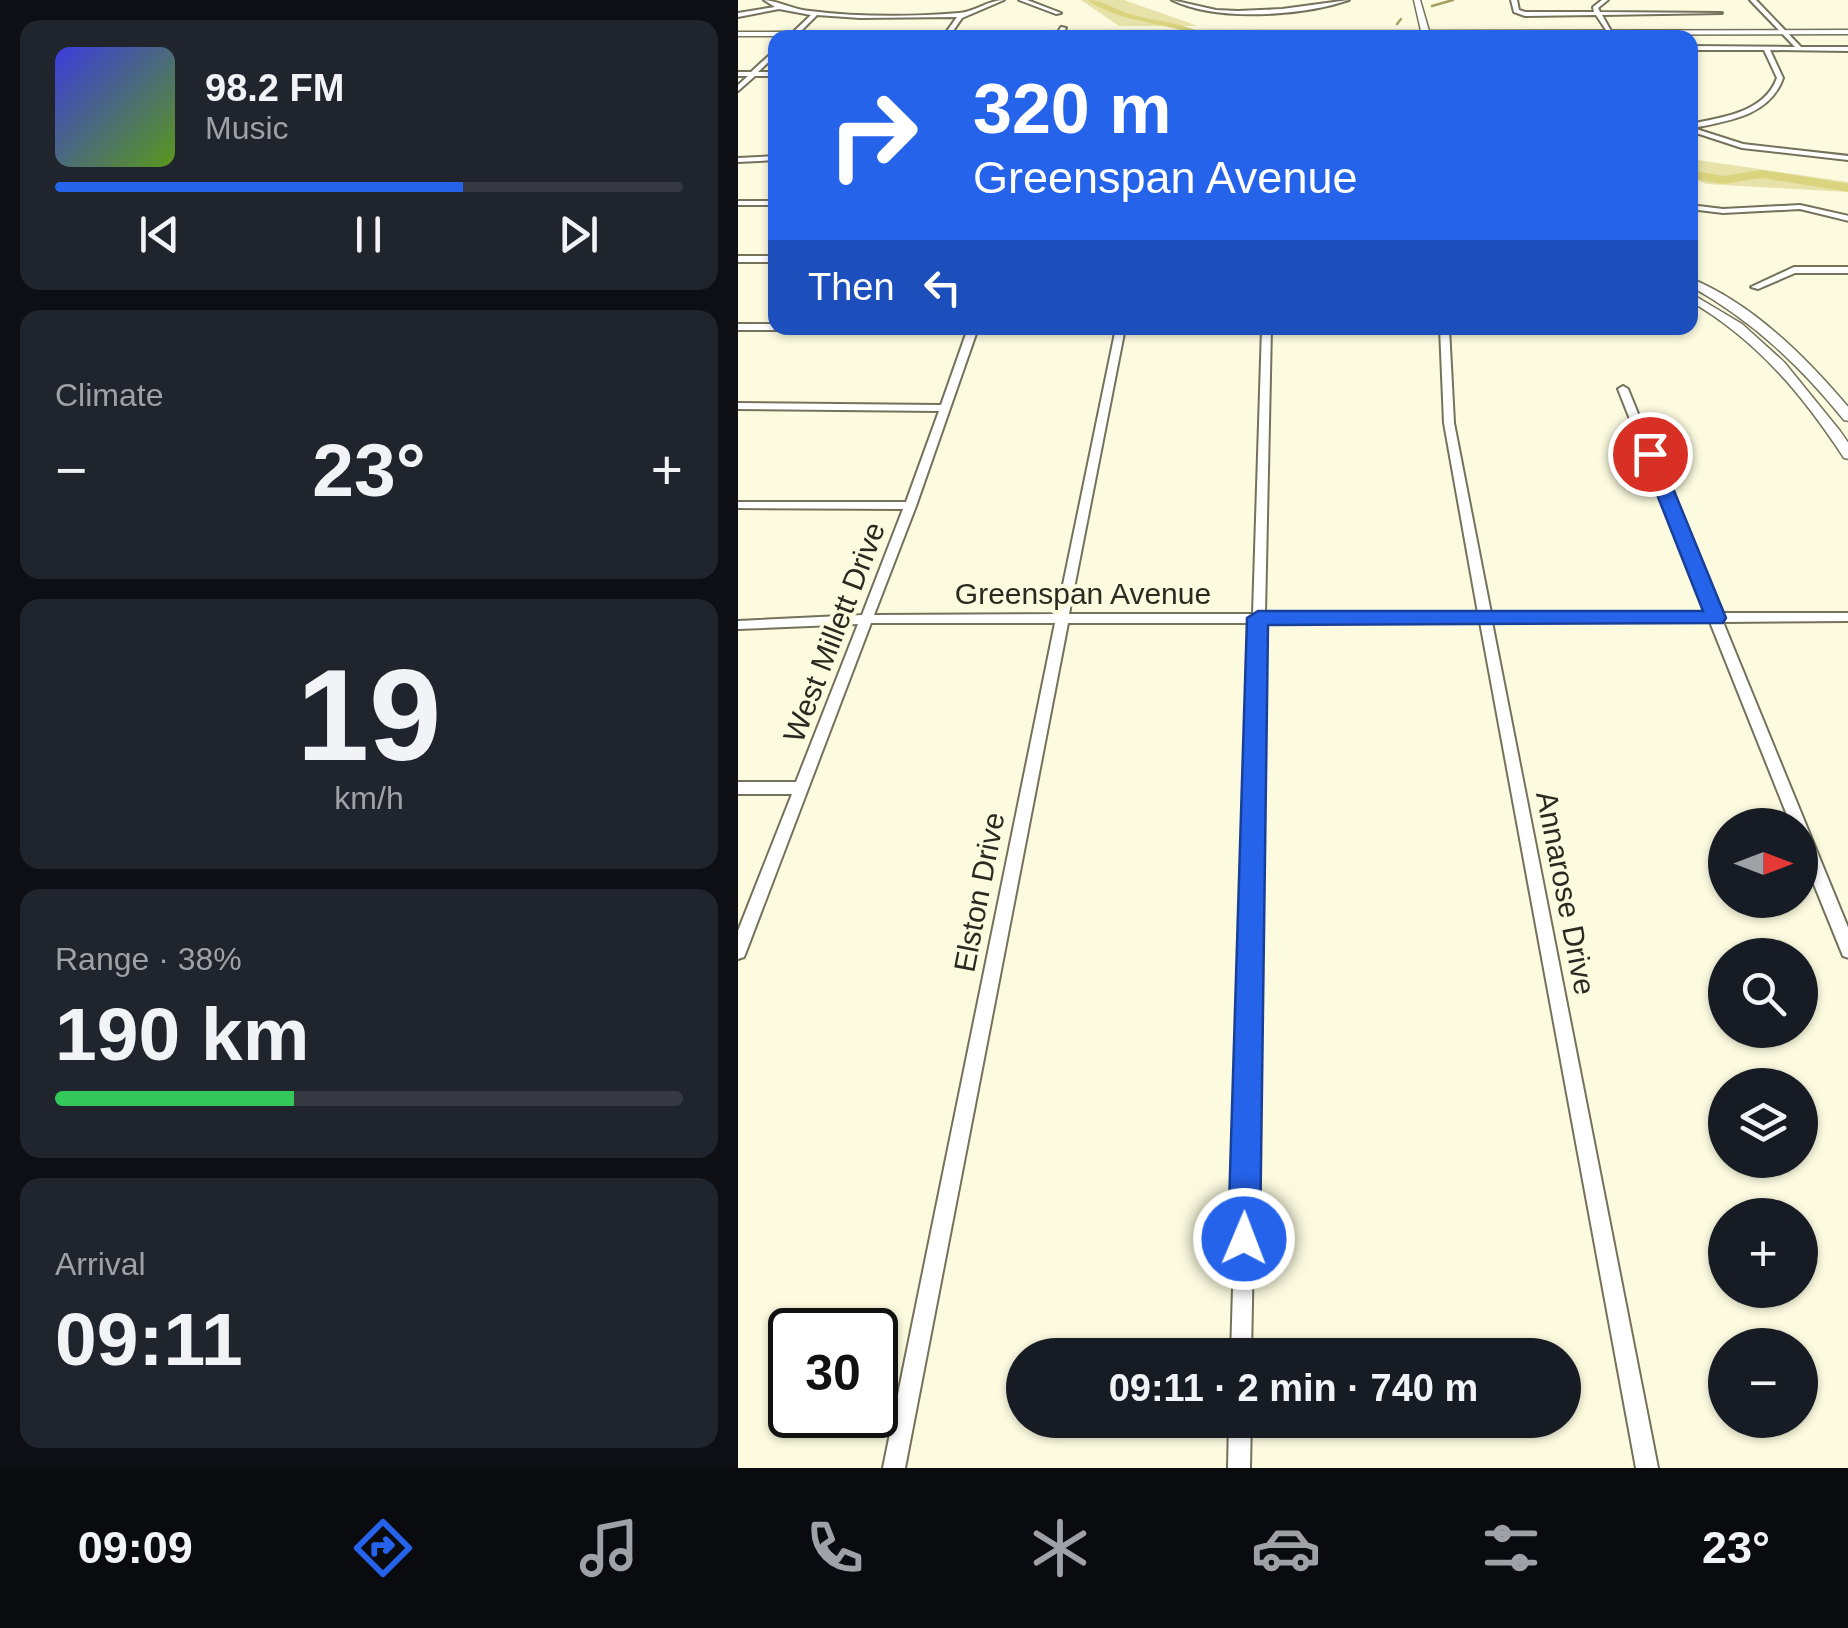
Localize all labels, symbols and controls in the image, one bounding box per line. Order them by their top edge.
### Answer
text: 98.2 FM [205,67,344,109]
icon: right [808,70,938,200]
text: 320 m [973,70,1171,148]
text: Music [205,110,289,146]
text: Greenspan Avenue [973,152,1357,203]
icon: previous [132,207,187,262]
icon: pause [341,207,396,262]
icon: next [551,207,606,262]
icon: left [915,260,970,315]
text: Then [808,266,895,308]
text: Climate [55,377,163,413]
pin [1608,412,1693,497]
icon: arrive [1623,427,1678,482]
text: 23° [312,428,426,512]
text: − [55,439,87,501]
text: + [651,439,683,501]
street label: West Millett Drive [777,517,891,747]
street label: Greenspan Avenue [955,577,1211,610]
text: 19 [297,642,441,788]
text: km/h [334,780,404,816]
street label: Annarose Drive [1530,788,1602,998]
north arrow [1708,808,1818,918]
map controls [1708,808,1818,1438]
street label: Elston Drive [947,809,1011,975]
button: search [1708,938,1818,1048]
text: Range · 38% [55,941,242,977]
text: 190 km [55,992,309,1076]
button: layers [1708,1068,1818,1178]
position arrow [1192,1187,1296,1291]
button: + [1708,1198,1818,1308]
text: Arrival [55,1246,146,1282]
text: 09:11 [55,1297,243,1381]
speed limit sign: 30 [768,1308,898,1438]
button: − [1708,1328,1818,1438]
text: 09:11 · 2 min · 740 m [1109,1367,1478,1409]
icon: directions [348,1513,418,1583]
icon: music [574,1513,644,1583]
icon: phone [800,1513,870,1583]
icon: climate [1025,1513,1095,1583]
icon: car [1251,1513,1321,1583]
icon: filters [1476,1513,1546,1583]
text: 09:09 [78,1522,193,1573]
text: 23° [1702,1522,1770,1573]

